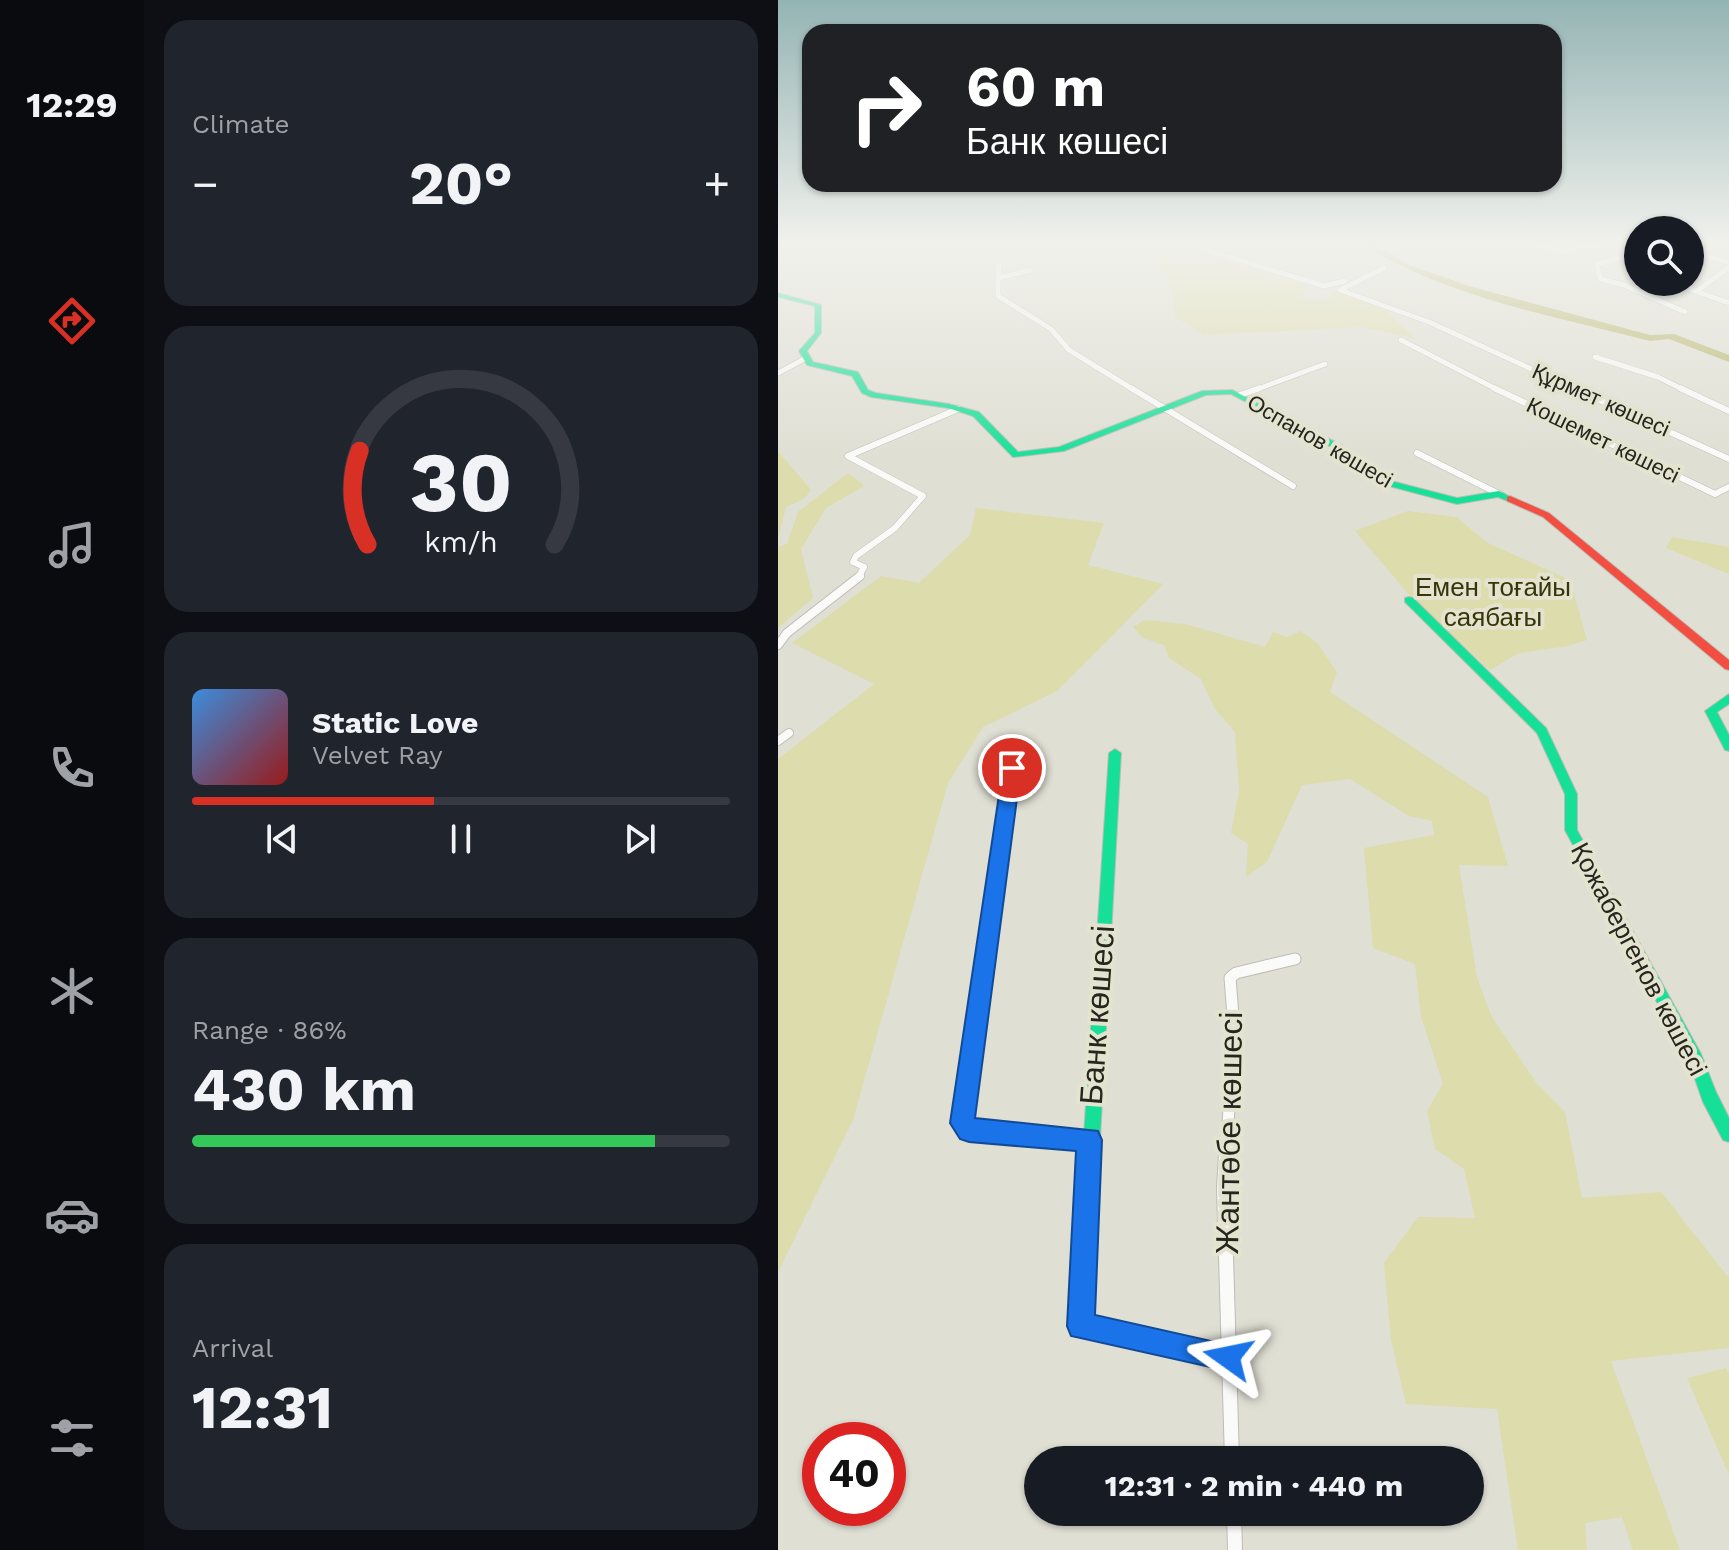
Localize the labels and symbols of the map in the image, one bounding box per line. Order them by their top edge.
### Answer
street label: Құрмет көшесі [1528,359,1674,441]
street label: Оспанов көшесі [1243,389,1397,493]
street label: Кошемет көшесі [1523,392,1683,488]
park label: Емен тоғайы саябағы [1415,572,1571,632]
pin [978,734,1046,802]
street label: Қожабергенов көшесі [1565,837,1713,1081]
street label: Банк көшесі [1072,924,1122,1106]
street label: Жантөбе көшесі [1208,1011,1250,1255]
position arrow [1186,1315,1270,1399]
speed limit sign: 40 [802,1422,906,1526]

